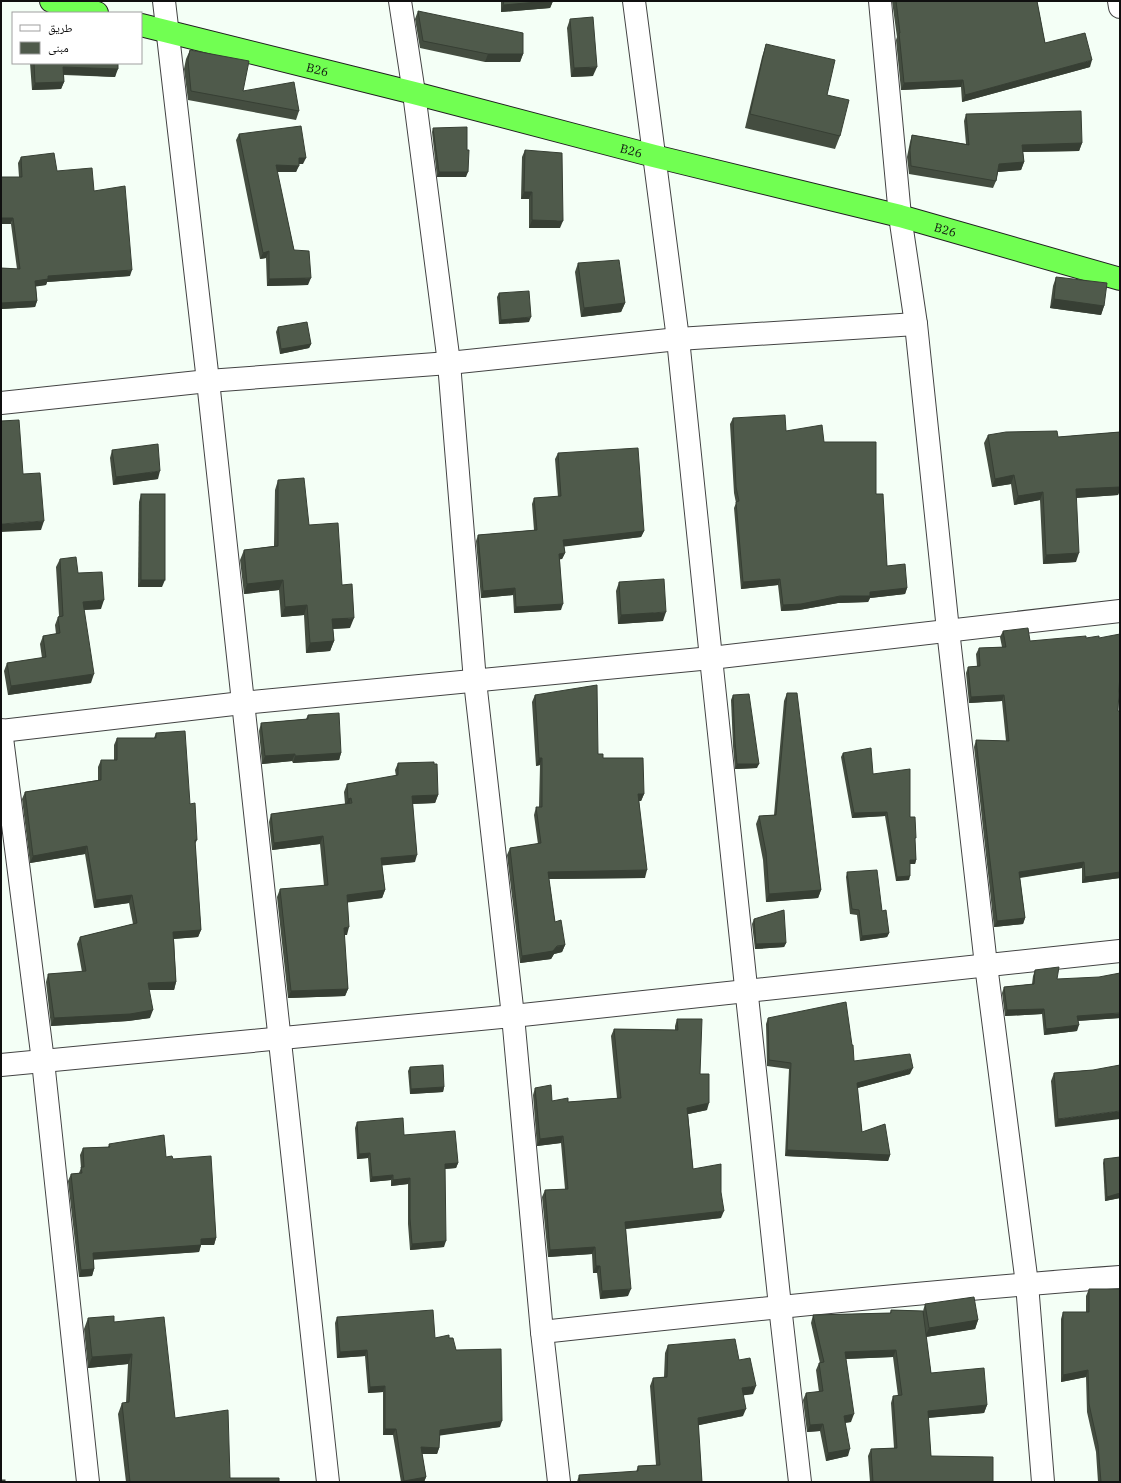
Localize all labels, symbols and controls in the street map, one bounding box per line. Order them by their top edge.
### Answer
legend [12,12,142,64]
text: طريق [48,20,73,35]
text: مبنى [48,40,69,55]
street label: B26 [305,59,330,79]
street label: B26 [619,140,644,160]
street label: B26 [933,219,958,239]

